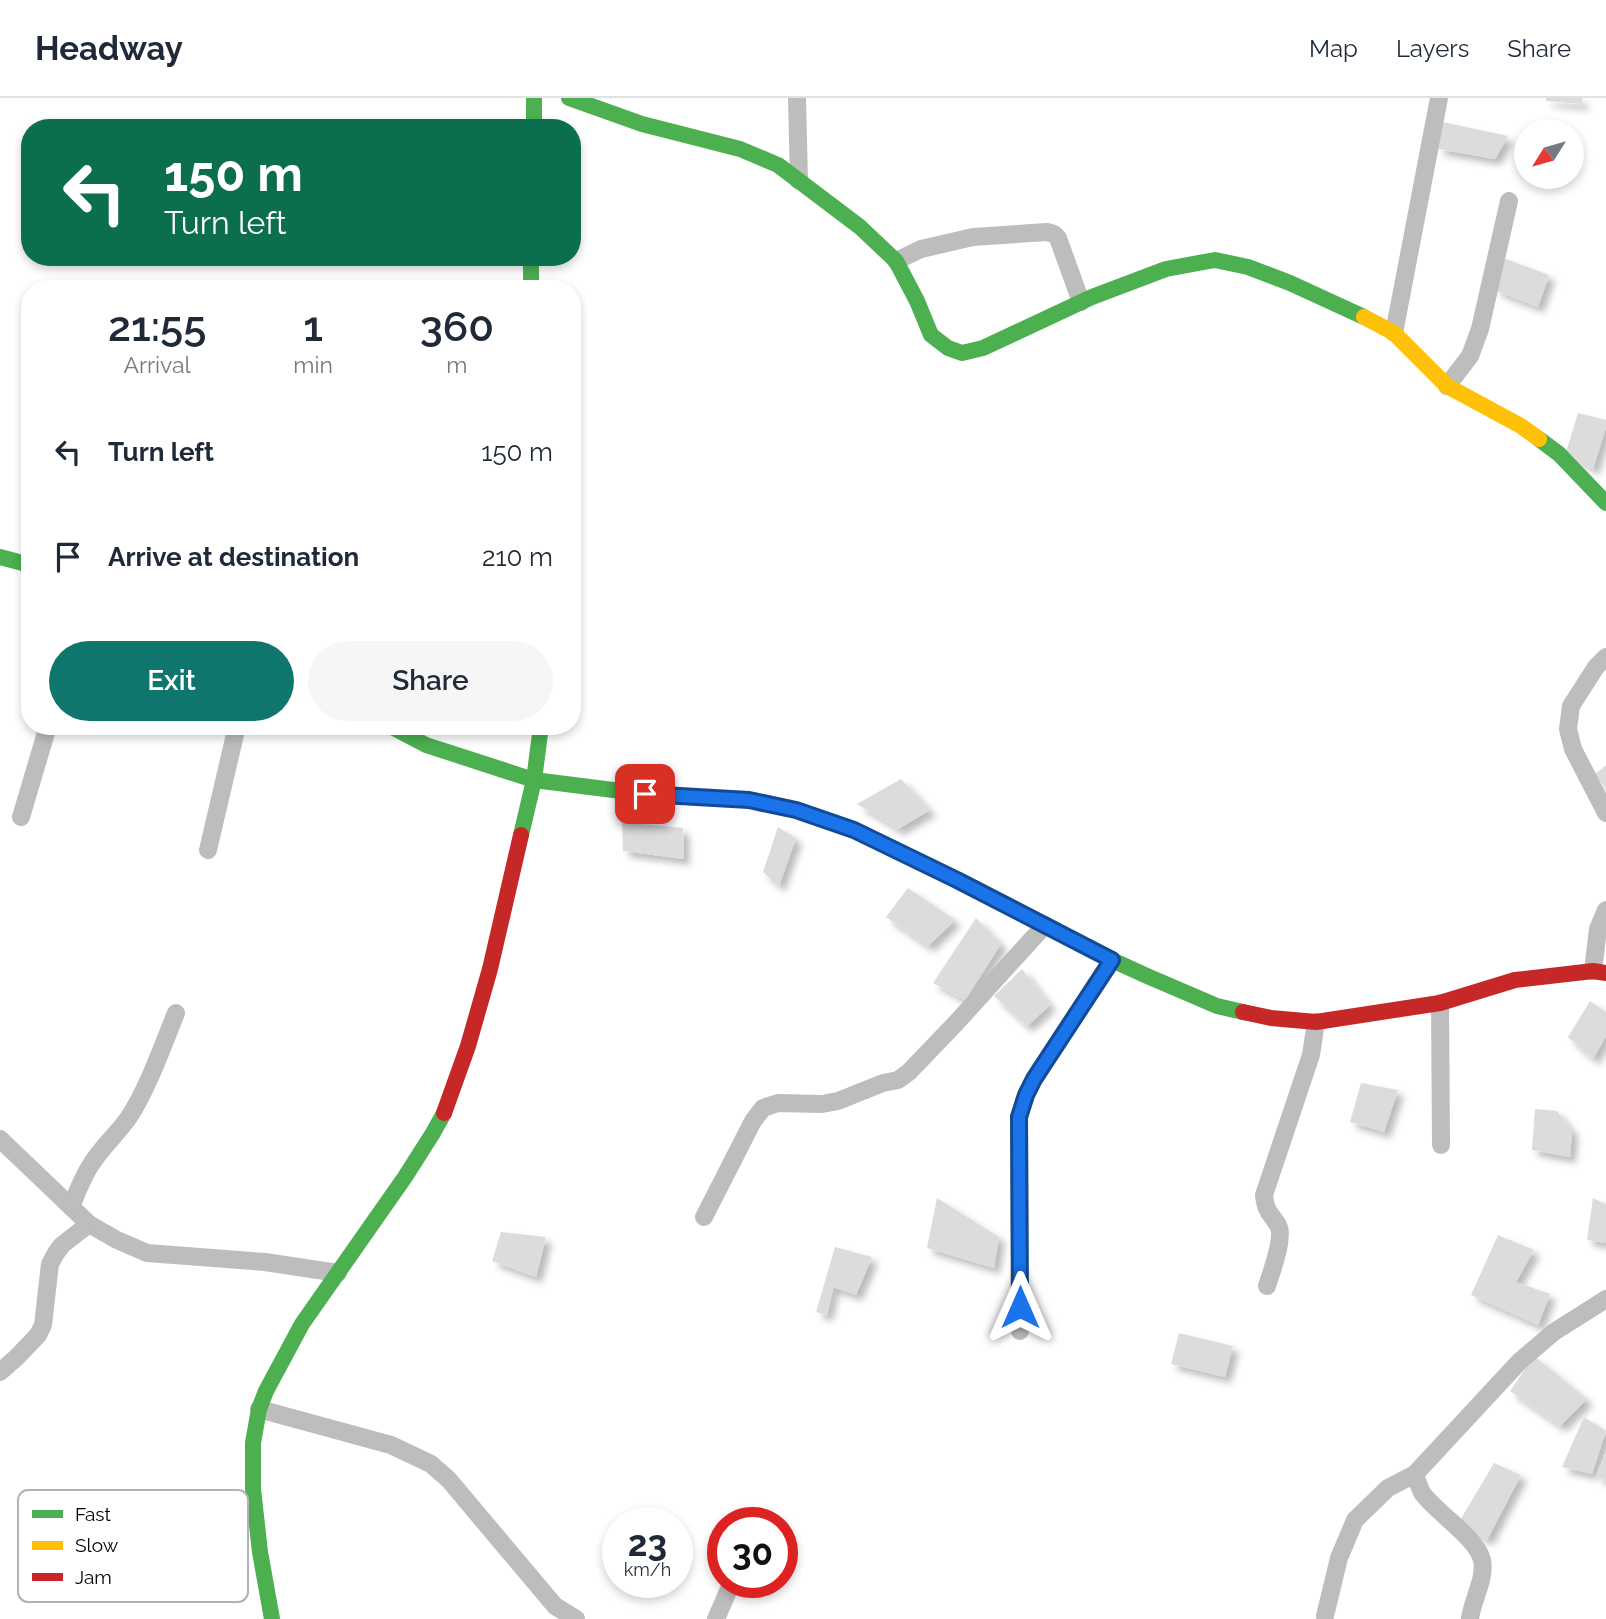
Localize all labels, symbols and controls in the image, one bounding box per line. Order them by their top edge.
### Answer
text: Headway [35,29,183,68]
text: Map [1309,34,1358,63]
text: Layers [1396,34,1469,63]
text: Share [1507,34,1571,63]
north arrow [1514,119,1584,189]
map controls [1514,119,1584,189]
text: 150 m [164,145,303,202]
icon: left [49,147,140,238]
text: Turn left [164,204,286,241]
text: 21:55 [108,302,206,351]
text: 1 [303,302,323,351]
text: 360 [420,302,494,351]
text: Arrival [123,351,191,378]
text: min [293,351,333,378]
text: m [446,351,467,378]
icon: left [49,433,87,471]
text: Turn left [108,437,214,467]
text: 150 m [481,437,553,467]
icon: arrive [49,538,87,576]
text: Arrive at destination [108,542,359,572]
text: 210 m [482,542,553,572]
button: Exit [49,641,294,721]
button: Share [308,641,553,721]
pin [615,764,675,824]
icon: arrive [626,775,664,813]
position arrow [983,1270,1057,1344]
legend [18,1490,248,1602]
text: Fast [75,1503,111,1525]
speed limit sign: 30 [707,1507,798,1598]
text: 23 [628,1523,667,1564]
text: Slow [75,1534,119,1556]
text: km/h [624,1559,671,1580]
text: Jam [75,1566,112,1588]

